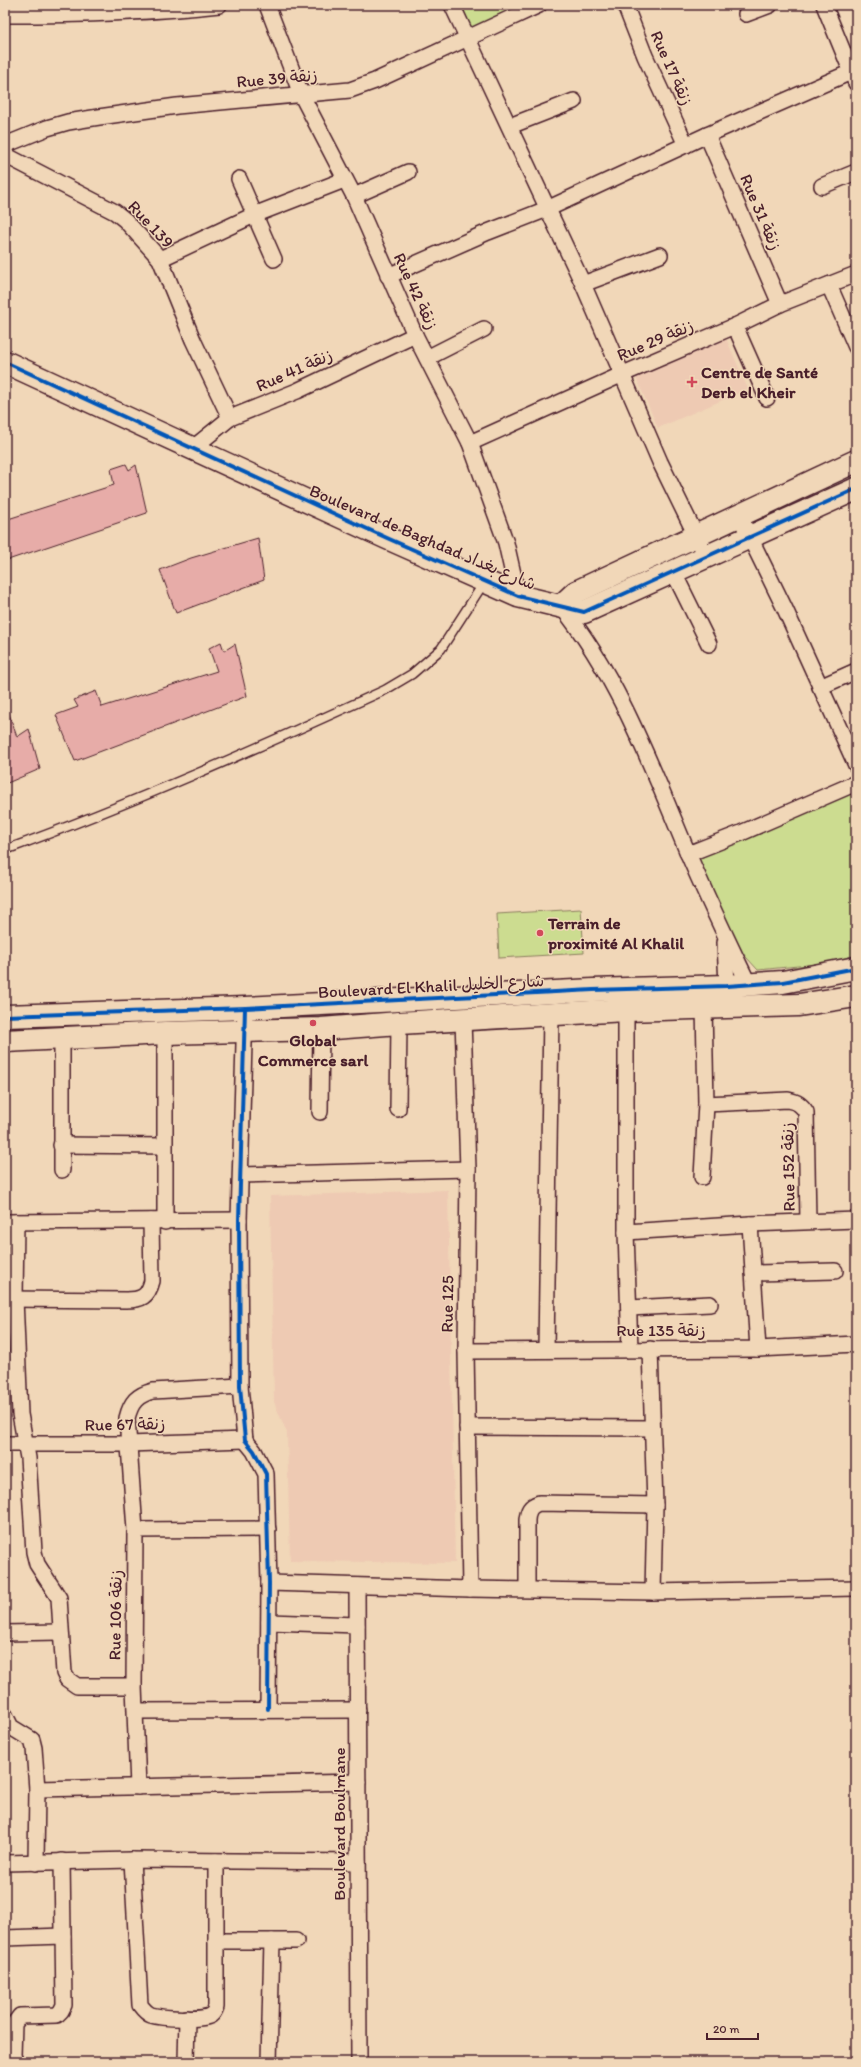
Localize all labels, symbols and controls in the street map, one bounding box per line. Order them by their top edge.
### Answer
street label: Rue 17 زنقة [647,28,697,108]
street label: Rue 39 زنقة [236,64,318,92]
street label: Rue 31 زنقة [736,171,786,253]
street label: Rue 139 [124,196,178,252]
street label: Rue 42 زنقة [390,249,442,333]
street label: Rue 29 زنقة [614,315,696,365]
street label: Rue 41 زنقة [253,344,335,396]
place label: Centre de Santé Derb el Kheir [701,362,818,402]
marker: Centre de Santé Derb el Kheir [686,376,698,388]
street label: Boulevard de Baghdad شارع بغداد [306,480,539,596]
place label: Terrain de proximité Al Khalil [547,913,684,954]
marker: Terrain de proximité Al Khalil [535,928,545,938]
street label: Boulevard El Khalil شارع الخليل [317,970,545,1004]
marker: Global Commerce sarl [308,1018,318,1028]
place label: Global Commerce sarl [258,1030,368,1070]
street label: Rue 152 زنقة [777,1122,799,1212]
street label: Rue 125 [437,1275,457,1333]
street label: Rue 135 زنقة [616,1320,706,1340]
street label: Rue 67 زنقة [84,1413,166,1435]
street label: Rue 106 زنقة [104,1570,126,1660]
street label: Boulevard Boulmane [329,1747,349,1901]
scale bar [707,2015,758,2041]
text: 20 m [713,2022,740,2036]

